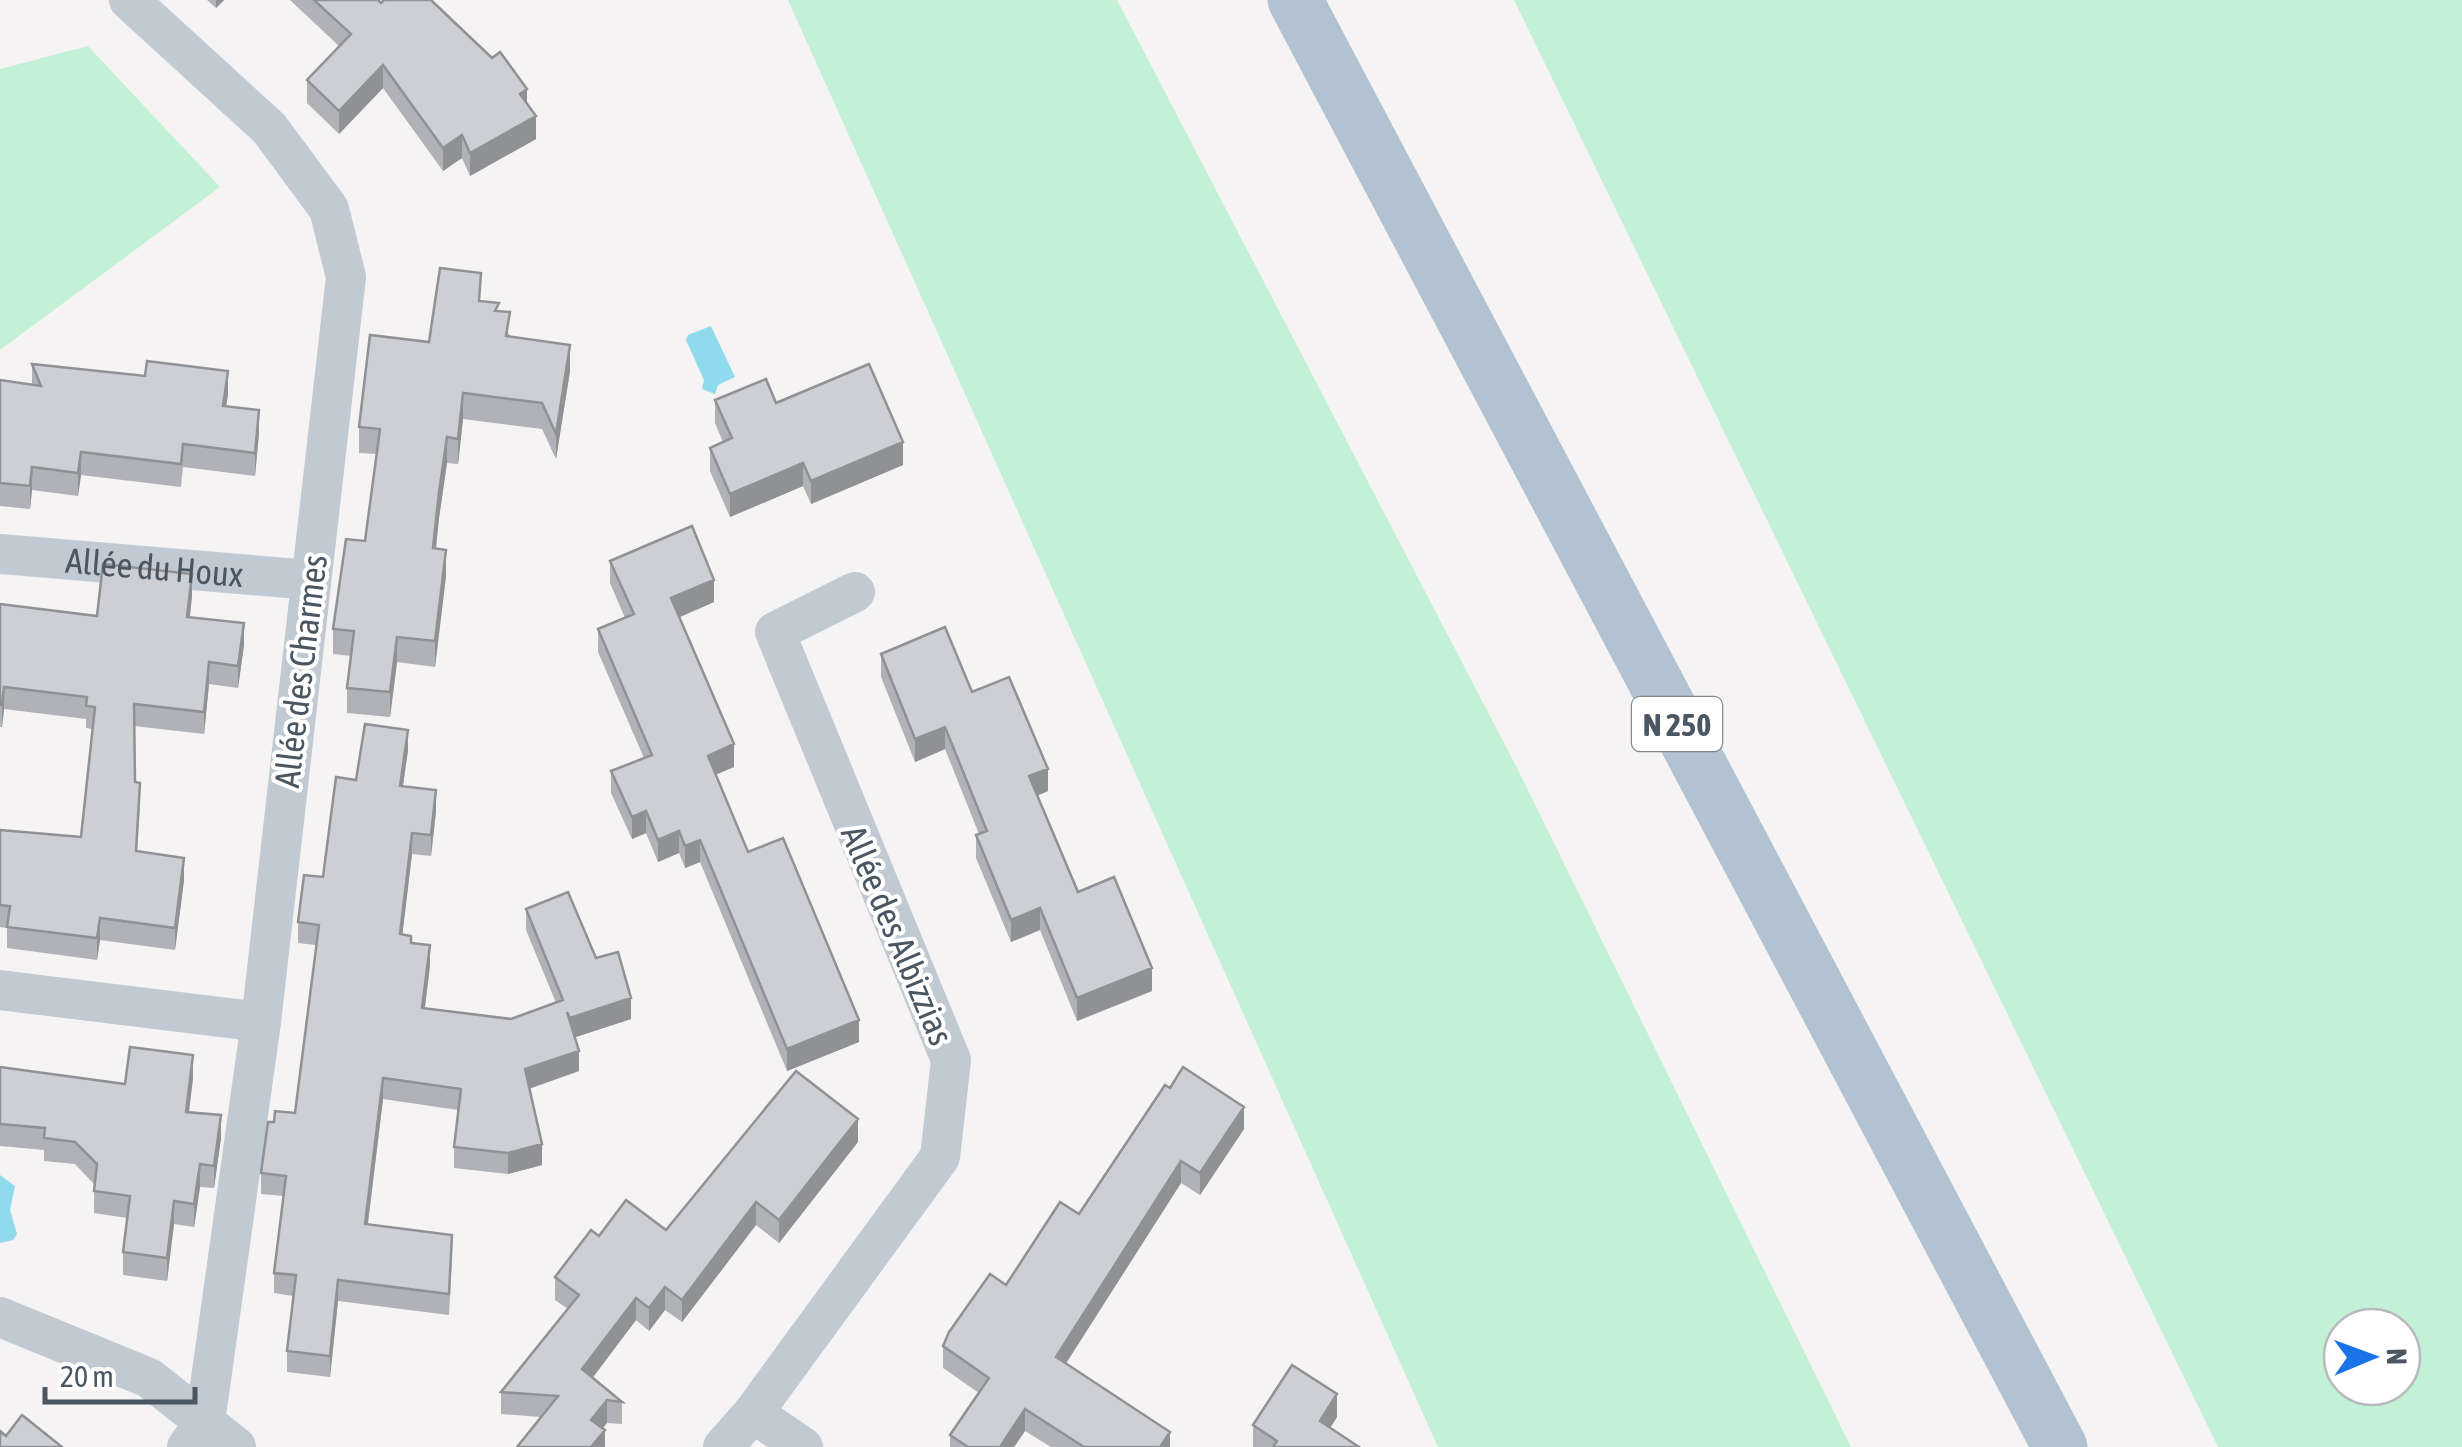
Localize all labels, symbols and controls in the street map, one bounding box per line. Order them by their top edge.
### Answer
street label: Allée du Houx [64,540,245,594]
street label: Allée des Charmes [266,552,334,790]
road number: N 250 [1632,697,1722,751]
street label: Allée des Albizzias [834,819,962,1051]
north arrow [2322,1307,2422,1407]
scale bar [45,1342,195,1404]
text: N [2381,1348,2413,1365]
text: 20 m [60,1359,114,1393]

